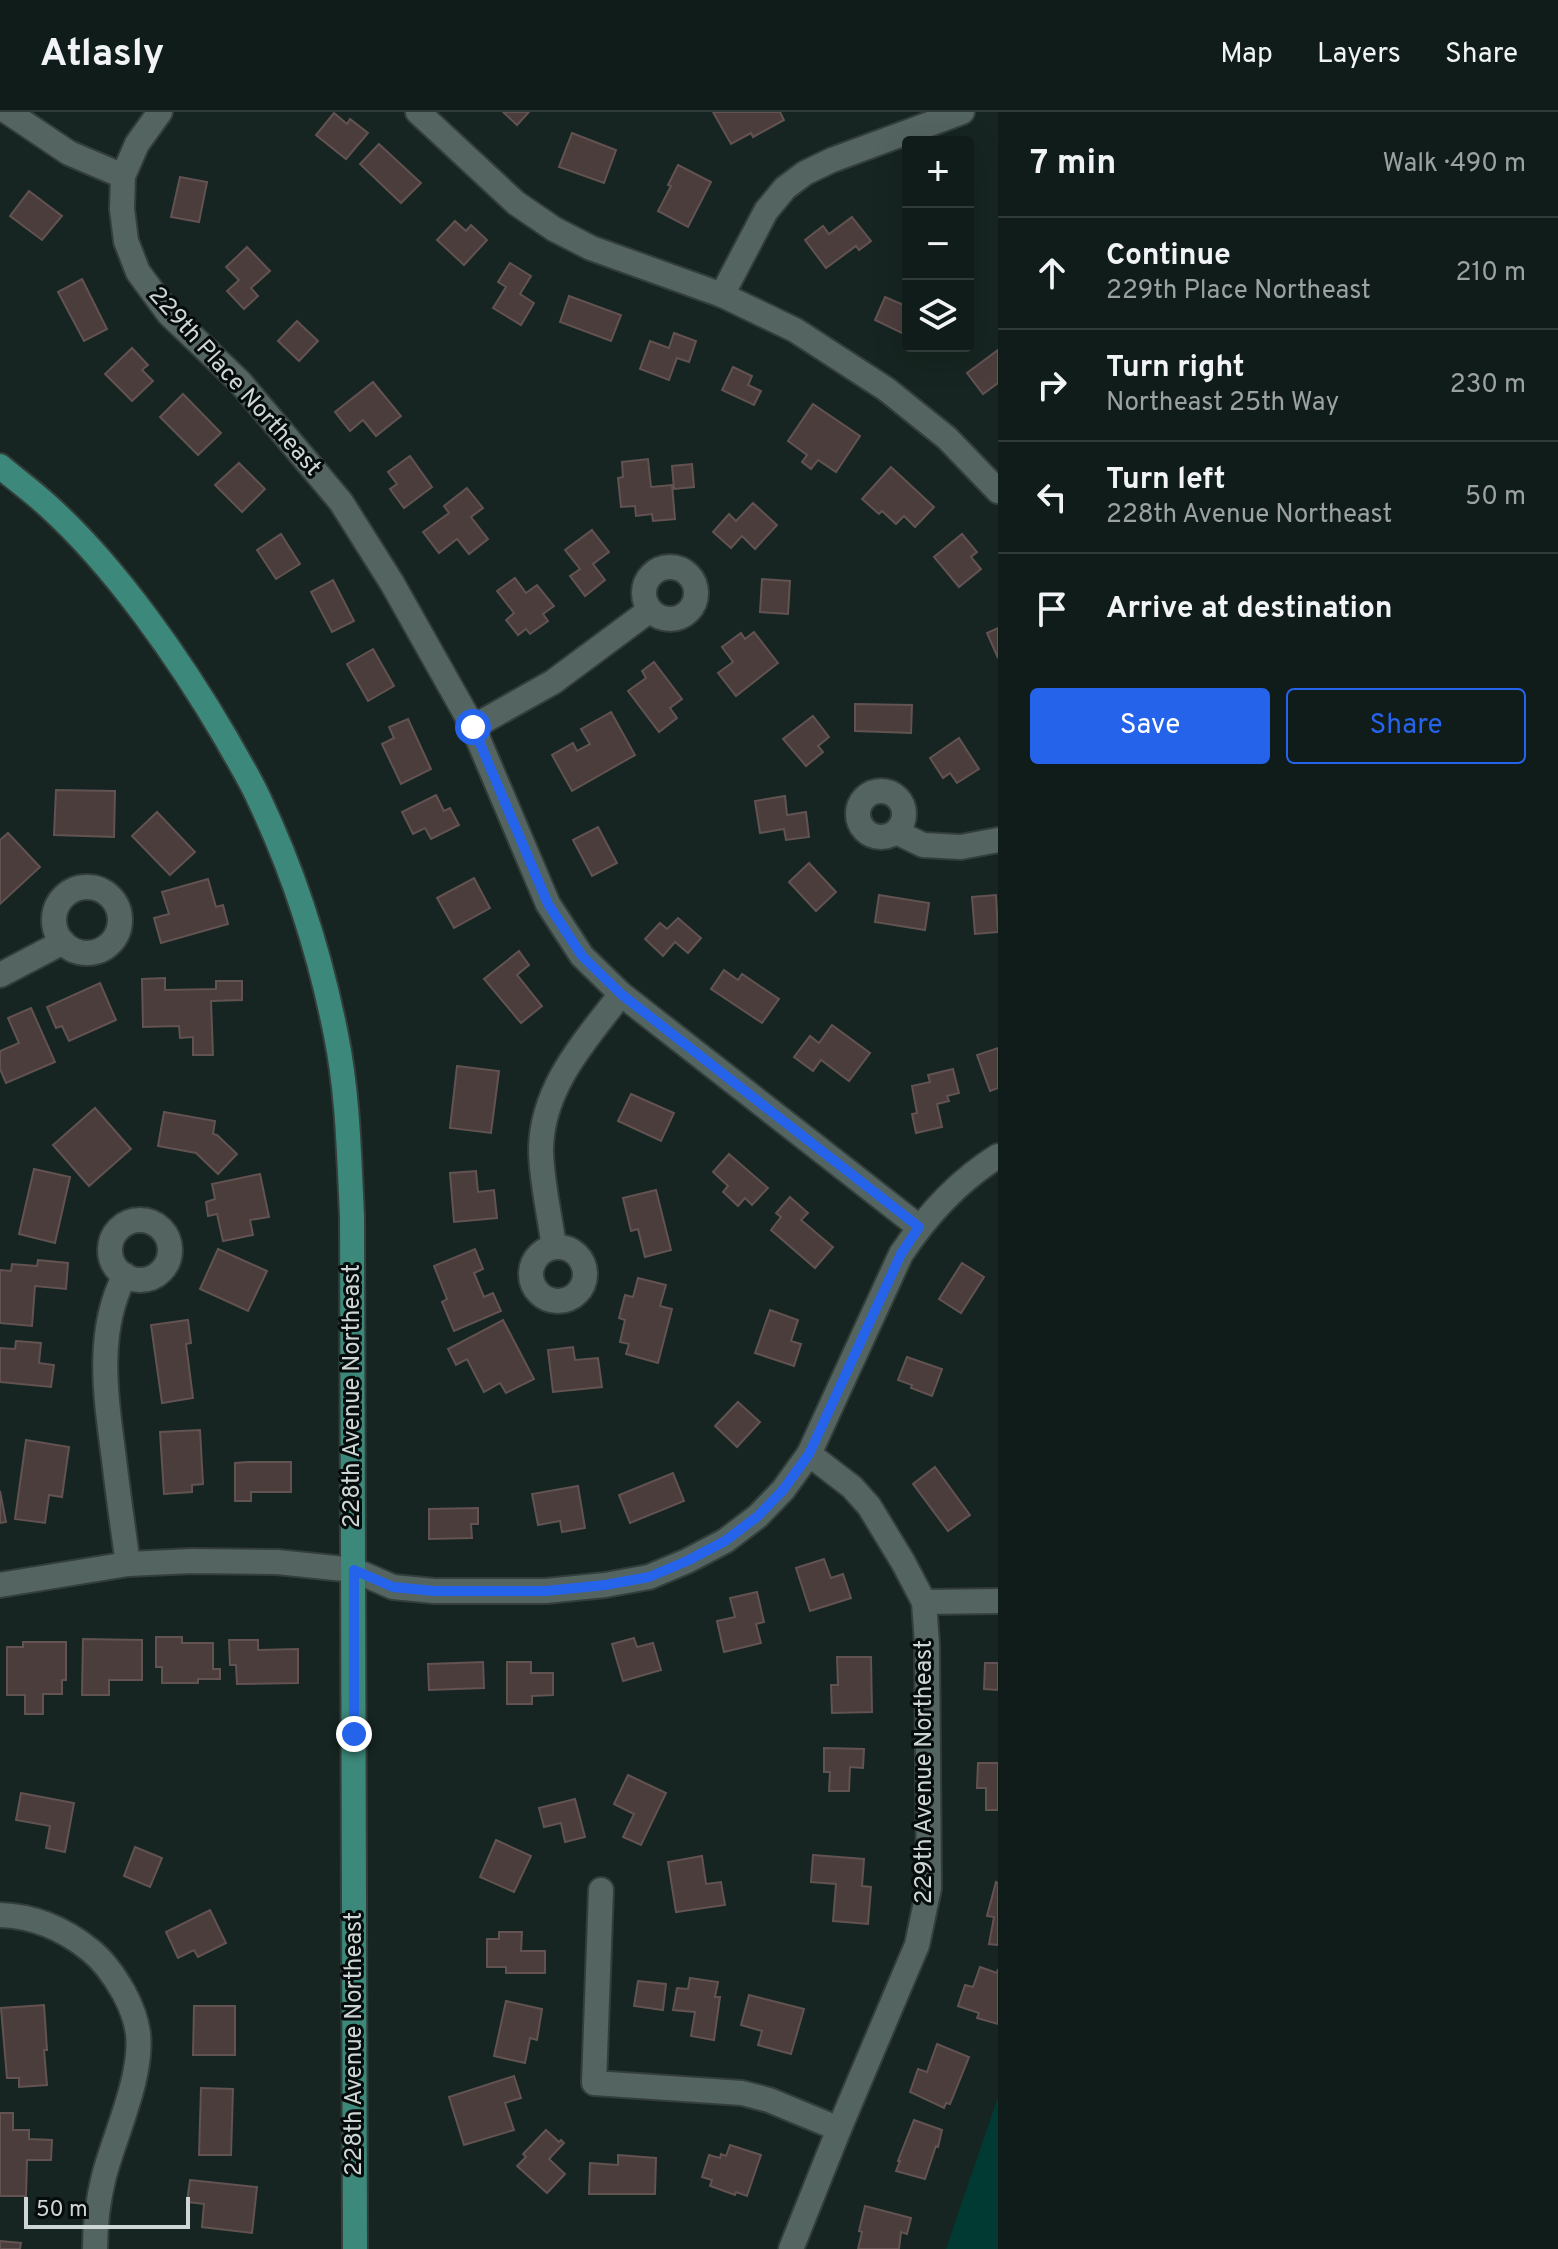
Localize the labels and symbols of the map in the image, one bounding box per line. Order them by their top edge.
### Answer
street label: 229th Place Northeast [141,281,327,483]
route start [455,709,491,745]
street label: 228th Avenue Northeast [338,1264,368,1528]
street label: 229th Avenue Northeast [910,1640,940,1904]
route end [336,1716,372,1752]
street label: 228th Avenue Northeast [340,1912,370,2176]
scale bar [24,2193,190,2229]

